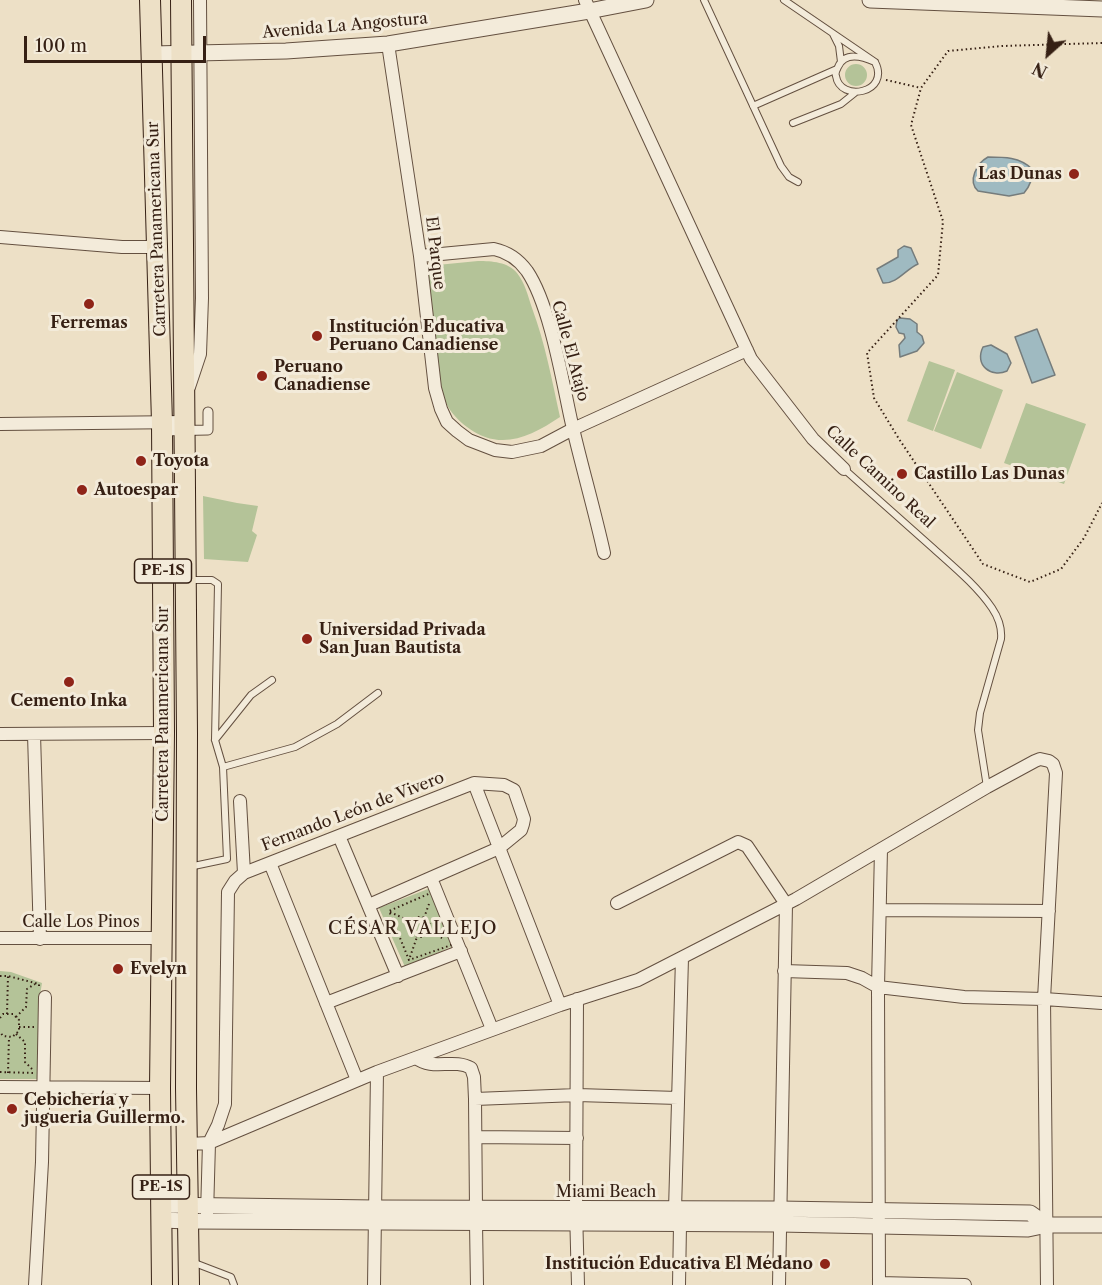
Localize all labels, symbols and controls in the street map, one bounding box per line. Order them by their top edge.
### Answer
street label: Avenida La Angostura [261,9,429,43]
scale bar [27,24,208,62]
north arrow [1018,24,1078,84]
text: 100 m [35,35,87,57]
text: N [1029,58,1051,82]
street label: Carretera Panamericana Sur [144,121,170,337]
place label: Las Dunas [978,164,1062,184]
marker: Las Dunas [1067,167,1081,181]
street label: El Parque [421,215,449,291]
marker: Ferremas [82,297,96,311]
street label: Calle El Atajo [547,298,593,404]
place label: Ferremas [50,313,128,333]
place label: Institución Educativa Peruano Canadiense [329,317,505,355]
marker: Institución Educativa Peruano Canadiense [310,329,324,343]
place label: Peruano Canadiense [274,357,370,395]
marker: Peruano Canadiense [255,369,269,383]
street label: Calle Camino Real [822,422,938,532]
place label: Toyota [153,451,209,471]
marker: Toyota [134,454,148,468]
place label: Castillo Las Dunas [914,464,1065,484]
marker: Castillo Las Dunas [895,467,909,481]
place label: Autoespar [94,480,178,500]
marker: Autoespar [75,483,89,497]
road number: PE-1S [134,559,192,583]
street label: Carretera Panamericana Sur [153,606,173,822]
place label: Universidad Privada San Juan Bautista [319,620,486,658]
marker: Universidad Privada San Juan Bautista [300,632,314,646]
marker: Cemento Inka [62,675,76,689]
place label: Cemento Inka [11,691,127,711]
street label: Fernando León de Vivero [259,768,447,856]
street label: Calle Los Pinos [22,912,140,932]
district label: CÉSAR VALLEJO [328,918,498,940]
place label: Evelyn [130,959,187,979]
marker: Evelyn [111,962,125,976]
place label: Cebichería y jugueria Guillermo. [24,1090,185,1128]
marker: Cebichería y jugueria Guillermo. [5,1102,19,1116]
road number: PE-1S [132,1175,190,1199]
street label: Miami Beach [556,1182,656,1202]
place label: Institución Educativa El Médano [545,1254,813,1274]
marker: Institución Educativa El Médano [818,1257,832,1271]

